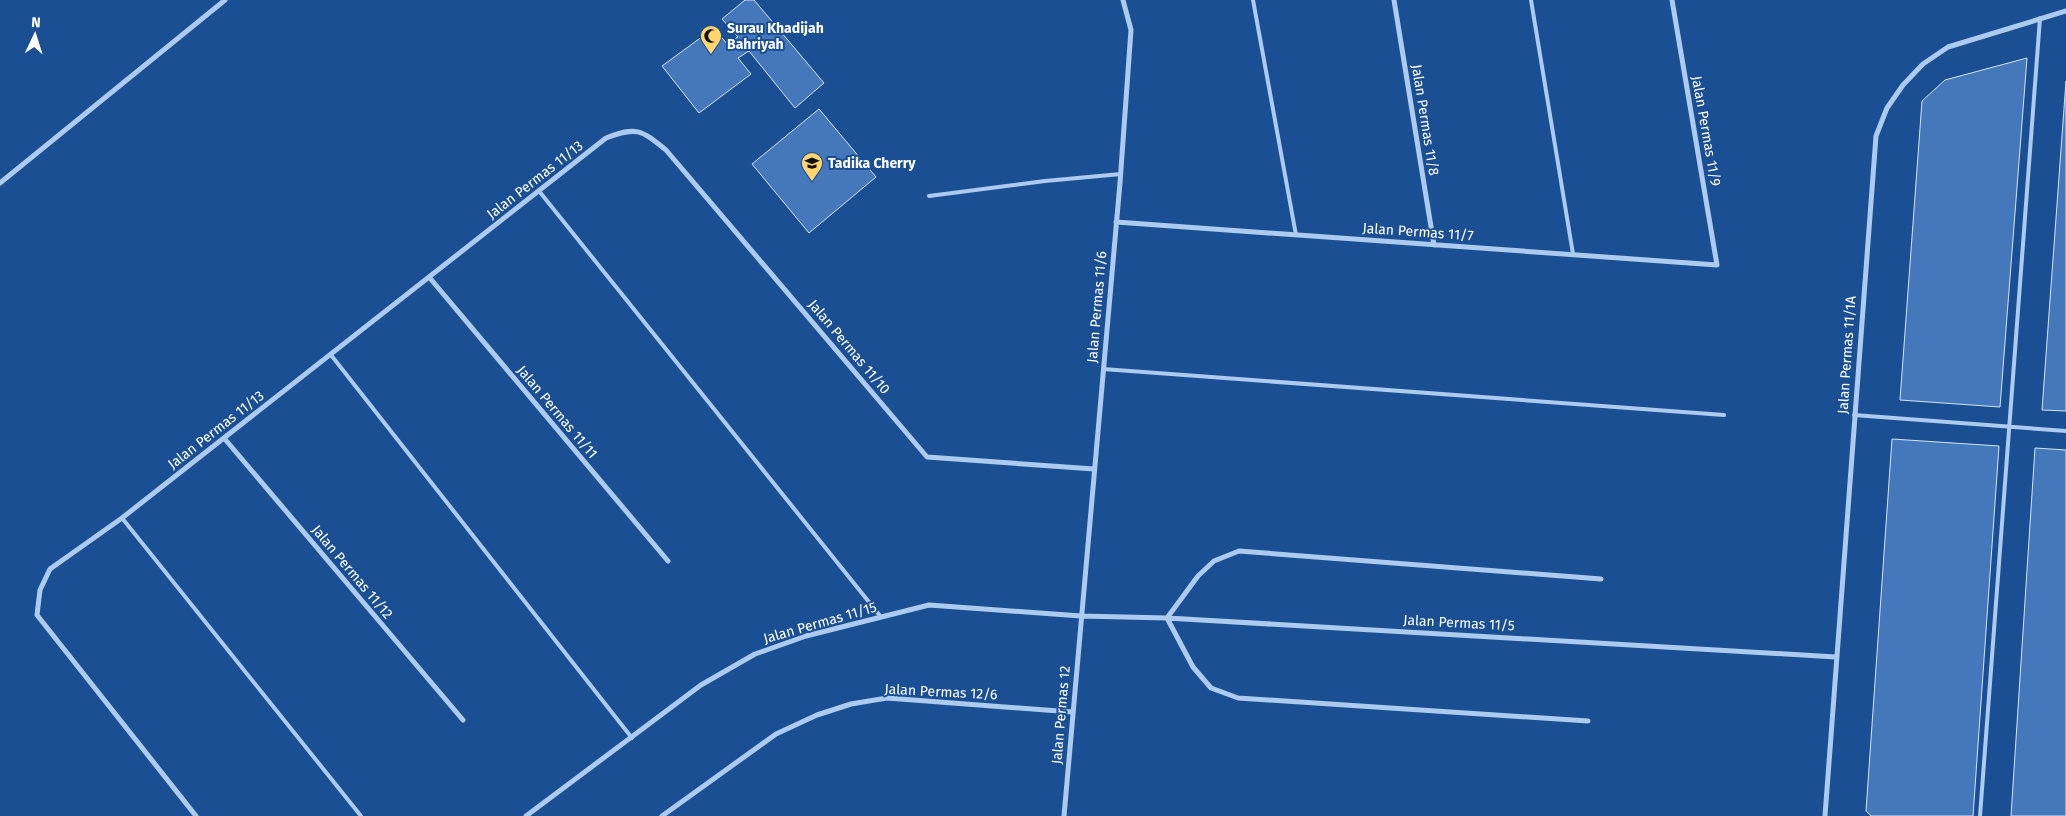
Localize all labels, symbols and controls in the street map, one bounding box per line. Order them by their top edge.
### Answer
north arrow [10,10,60,60]
text: N [31,14,41,31]
place label: Surau Khadijah Bahriyah [727,20,824,53]
mosque icon: Surau Khadijah Bahriyah [699,24,723,55]
street label: Jalan Permas 11/8 [1408,63,1442,177]
street label: Jalan Permas 11/9 [1688,74,1724,188]
street label: Jalan Permas 11/13 [484,137,586,223]
school or university icon: Tadika Cherry [800,151,824,182]
place label: Tadika Cherry [828,155,916,172]
street label: Jalan Permas 11/7 [1362,220,1474,244]
street label: Jalan Permas 11/6 [1084,250,1110,364]
street label: Jalan Permas 11/1A [1834,295,1860,415]
street label: Jalan Permas 11/10 [805,296,894,398]
street label: Jalan Permas 11/11 [513,362,601,462]
street label: Jalan Permas 11/13 [165,387,267,473]
street label: Jalan Permas 11/12 [308,522,396,622]
street label: Jalan Permas 11/15 [761,599,879,647]
street label: Jalan Permas 11/5 [1403,612,1515,634]
street label: Jalan Permas 12 [1048,665,1074,765]
street label: Jalan Permas 12/6 [884,681,998,703]

